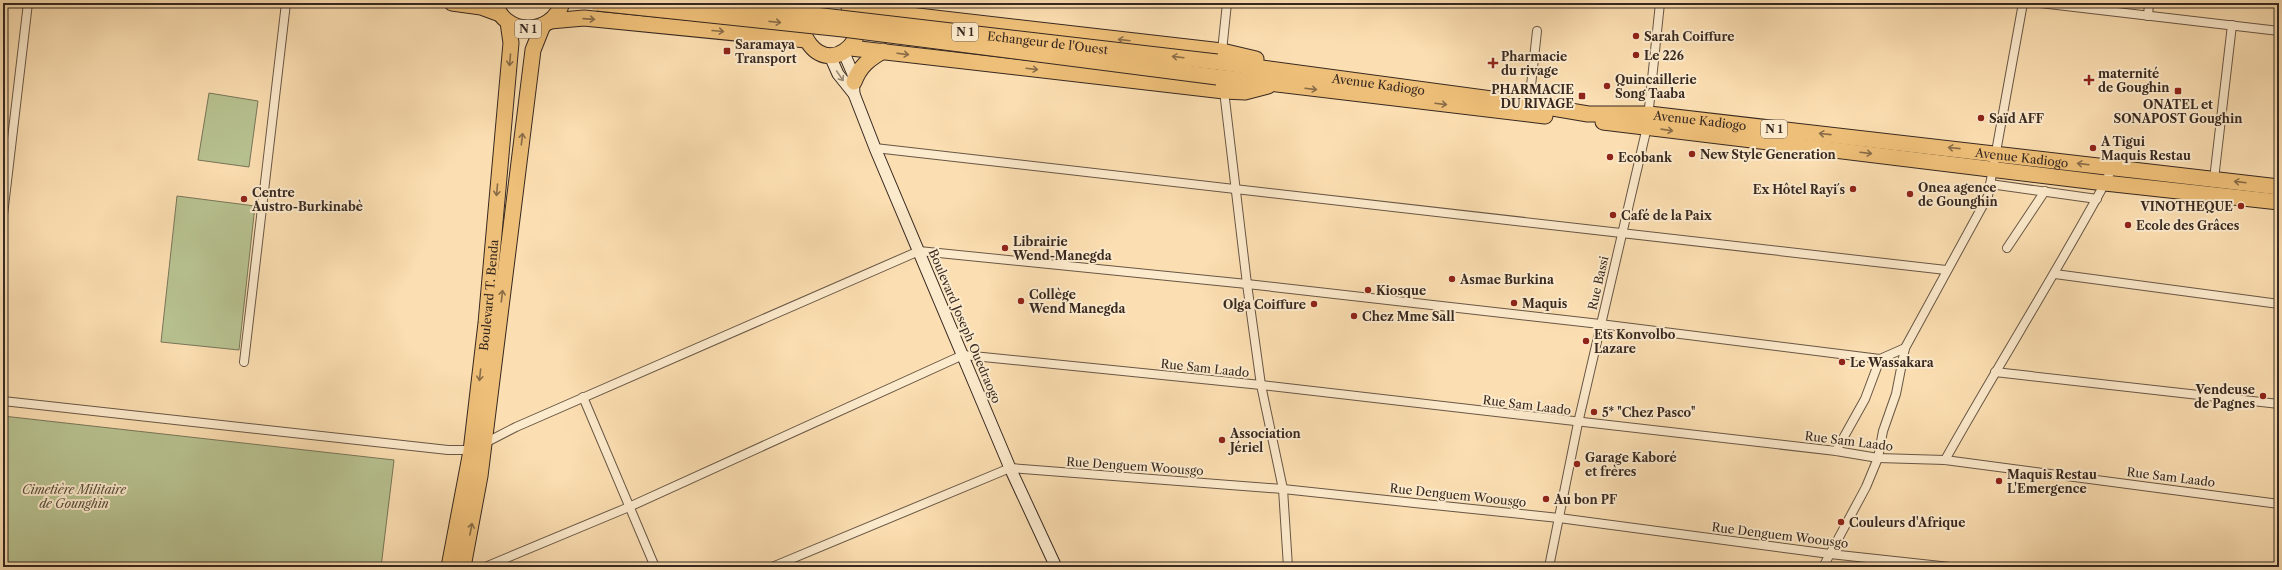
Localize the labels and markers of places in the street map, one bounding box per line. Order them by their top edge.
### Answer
place label: Sarah Coiffure [1644,29,1734,44]
marker: Sarah Coiffure [1631,31,1641,41]
place label: Saramaya Transport [735,37,797,66]
marker: Saramaya Transport [722,46,732,56]
place label: Le 226 [1644,48,1684,63]
place label: Pharmacie du rivage [1501,49,1567,78]
marker: Le 226 [1631,50,1641,60]
marker: Pharmacie du rivage [1488,58,1498,68]
place label: maternité de Goughin [2098,66,2170,95]
place label: Quincaillerie Song Taaba [1615,72,1697,101]
marker: maternité de Goughin [2083,74,2095,86]
marker: Quincaillerie Song Taaba [1602,81,1612,91]
place label: PHARMACIE DU RIVAGE [1491,82,1574,111]
marker: ONATEL et SONAPOST Goughin [2173,86,2183,96]
marker: PHARMACIE DU RIVAGE [1577,91,1587,101]
place label: ONATEL et SONAPOST Goughin [2113,97,2243,126]
place label: Saïd AFF [1989,111,2044,126]
marker: Saïd AFF [1976,113,1986,123]
place label: A Tigui Maquis Restau [2100,134,2191,163]
marker: A Tigui Maquis Restau [2088,143,2098,153]
place label: New Style Generation [1700,147,1837,162]
marker: New Style Generation [1687,149,1697,159]
place label: Ecobank [1618,150,1673,165]
marker: Ecobank [1605,152,1615,162]
place label: Onea agence de Gounghin [1918,180,1999,209]
place label: Ex Hôtel Rayi´s [1753,182,1845,197]
marker: Ex Hôtel Rayi´s [1848,184,1858,194]
place label: Centre Austro-Burkinabè [251,185,363,214]
marker: Onea agence de Gounghin [1905,189,1915,199]
marker: Centre Austro-Burkinabè [239,194,249,204]
place label: VINOTHEQUE [2140,199,2233,214]
marker: VINOTHEQUE [2236,201,2246,211]
place label: Café de la Paix [1621,208,1712,223]
marker: Café de la Paix [1608,210,1618,220]
place label: Ecole des Grâces [2136,218,2240,233]
marker: Ecole des Grâces [2123,220,2133,230]
place label: Librairie Wend-Manegda [1012,234,1113,263]
marker: Librairie Wend-Manegda [1000,243,1010,253]
place label: Asmae Burkina [1459,272,1555,287]
marker: Asmae Burkina [1447,274,1457,284]
place label: Kiosque [1376,283,1426,298]
marker: Kiosque [1363,285,1373,295]
place label: Collège Wend Manegda [1028,287,1127,316]
marker: Collège Wend Manegda [1016,296,1026,306]
place label: Maquis [1522,296,1568,311]
place label: Olga Coiffure [1223,297,1306,312]
marker: Maquis [1509,298,1519,308]
marker: Olga Coiffure [1309,299,1319,309]
place label: Chez Mme Sall [1362,309,1455,324]
marker: Chez Mme Sall [1349,311,1359,321]
place label: Ets Konvolbo Lazare [1594,327,1676,356]
marker: Ets Konvolbo Lazare [1581,336,1591,346]
place label: Le Wassakara [1850,355,1935,370]
marker: Le Wassakara [1837,357,1847,367]
place label: Vendeuse de Pagnes [2194,382,2255,411]
marker: Vendeuse de Pagnes [2258,391,2268,401]
place label: 5* "Chez Pasco" [1602,405,1695,420]
marker: 5* "Chez Pasco" [1589,407,1599,417]
place label: Association Jériel [1228,426,1302,455]
marker: Association Jériel [1217,435,1227,445]
place label: Garage Kaboré et frères [1585,450,1677,479]
marker: Garage Kaboré et frères [1572,459,1582,469]
place label: Maquis Restau L'Emergence [2007,467,2097,496]
marker: Maquis Restau L'Emergence [1994,476,2004,486]
place label: Au bon PF [1553,492,1617,507]
marker: Au bon PF [1541,494,1551,504]
place label: Couleurs d'Afrique [1849,515,1965,530]
marker: Couleurs d'Afrique [1836,517,1846,527]

